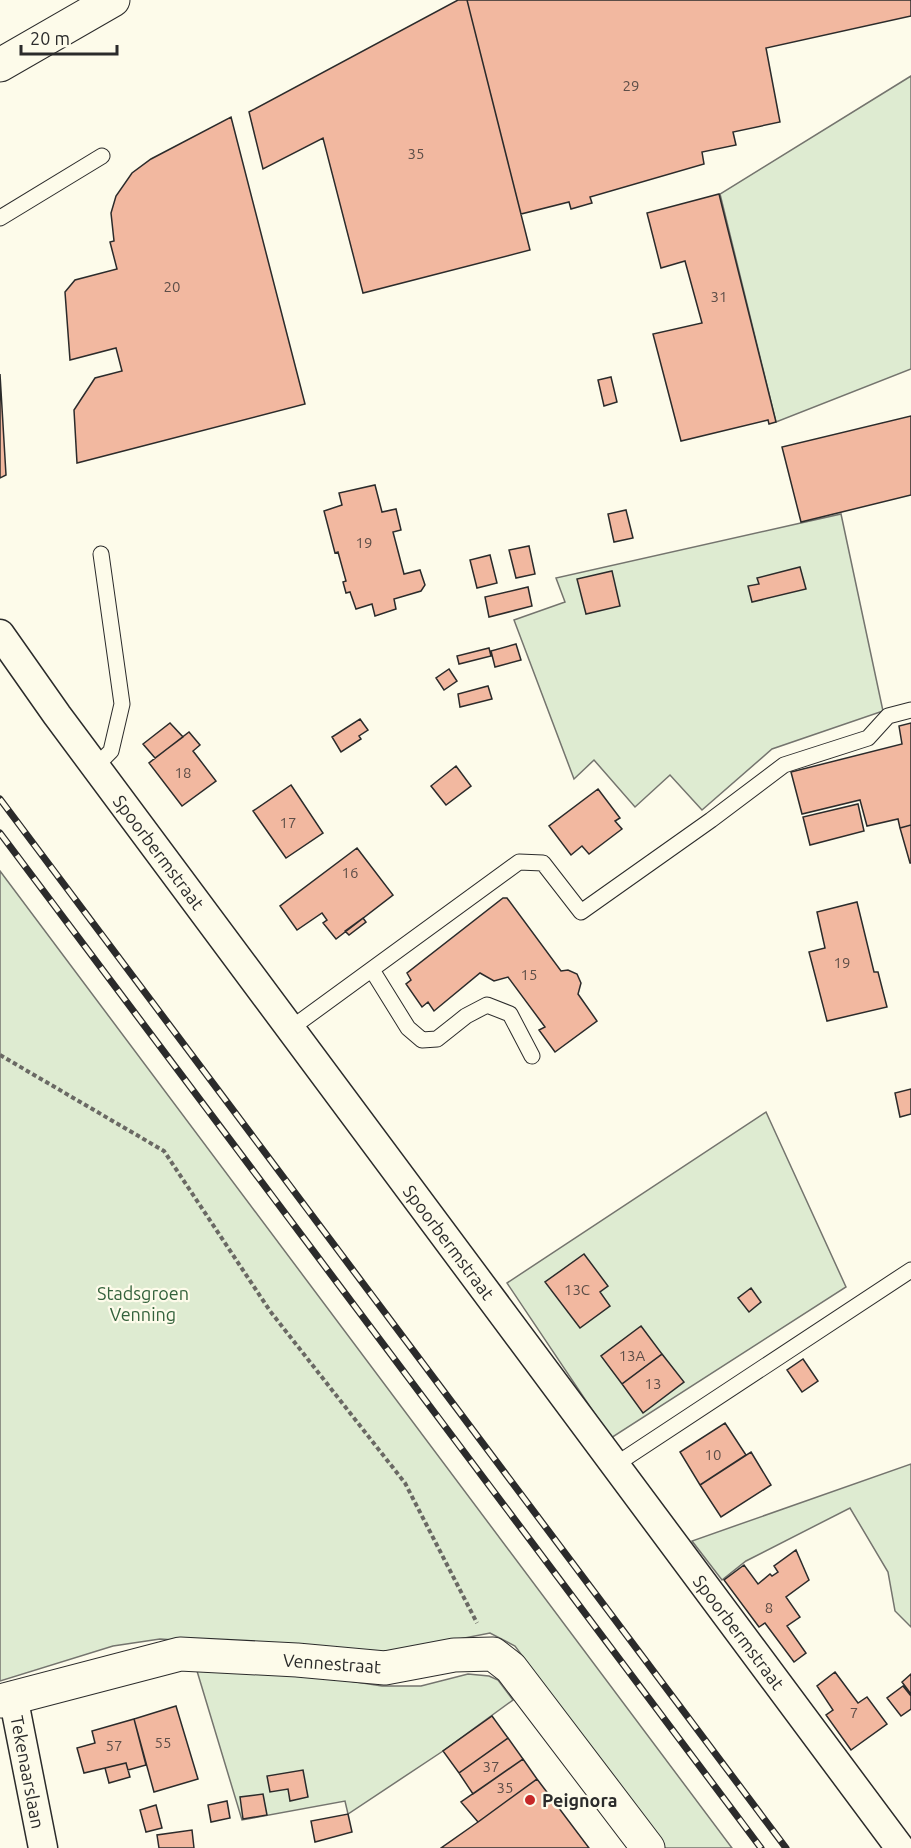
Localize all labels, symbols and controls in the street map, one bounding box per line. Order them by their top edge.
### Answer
scale bar [21,18,117,56]
text: 20 m [30,28,70,48]
house number: 29 [623,77,639,94]
house number: 35 [408,145,424,162]
house number: 20 [164,278,180,295]
house number: 31 [711,288,727,305]
house number: 19 [356,534,372,551]
house number: 18 [175,764,191,781]
street label: Spoorbermstraat [110,791,208,913]
house number: 17 [280,814,296,831]
house number: 16 [342,864,358,881]
house number: 19 [834,954,850,971]
house number: 15 [521,966,537,983]
street label: Spoorbermstraat [400,1181,498,1303]
house number: 13C [564,1281,590,1298]
park label: Stadsgroen Venning [97,1283,189,1324]
house number: 13A [619,1347,646,1364]
house number: 13 [645,1375,661,1392]
house number: 10 [705,1446,721,1463]
street label: Spoorbermstraat [690,1571,788,1693]
house number: 8 [765,1599,773,1616]
street label: Vennestraat [282,1650,382,1676]
house number: 7 [850,1704,858,1721]
street label: Tekenaarslaan [7,1714,49,1830]
house number: 55 [155,1734,171,1751]
house number: 57 [106,1737,122,1754]
house number: 37 [483,1758,499,1775]
house number: 35 [497,1779,513,1796]
place label: Peignora [542,1790,617,1810]
marker: Peignora [523,1793,537,1807]

